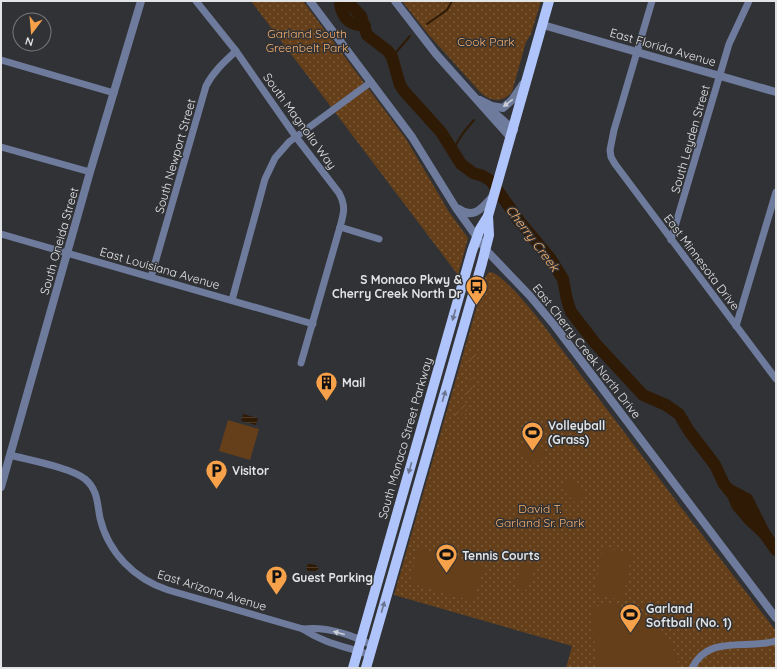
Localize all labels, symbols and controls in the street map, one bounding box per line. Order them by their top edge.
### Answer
north arrow [12,12,52,52]
street label: East Florida Avenue [608,25,718,69]
park label: Garland South Greenbelt Park [266,26,348,55]
text: N [23,34,35,49]
park label: Cook Park [457,34,515,49]
street label: South Magnolia Way [260,70,340,172]
street label: South Leyden Street [667,83,713,195]
street label: South Newport Street [151,97,199,215]
one-way arrow [502,99,513,108]
street label: South Oneida Street [36,186,82,296]
water label: Cherry Creek [503,202,564,275]
street label: East Minnesota Drive [661,211,743,313]
street label: East Louisiana Avenue [98,244,222,292]
place label: S Monaco Pkwy & Cherry Creek North Dr [332,272,462,301]
bus stop icon: S Monaco Pkwy & Cherry Creek North Dr [464,273,490,306]
street label: East Cherry Creek North Drive [530,281,644,422]
one-way arrow [451,309,457,321]
street label: South Monaco Street Parkway [375,355,435,521]
building icon: Mail [314,369,340,402]
place label: Mail [342,375,365,390]
one-way arrow [441,390,447,402]
place label: Volleyball (Grass) [548,418,605,447]
sports icon: Volleyball (Grass) [519,419,545,452]
parking icon: Visitor [204,457,230,490]
one-way arrow [407,462,413,474]
place label: Visitor [232,463,269,478]
park label: David T. Garland Sr. Park [496,501,584,530]
sports icon: Tennis Courts [433,542,459,575]
place label: Tennis Courts [462,548,540,563]
parking icon: Guest Parking [264,564,290,597]
street label: East Arizona Avenue [156,566,269,614]
place label: Guest Parking [292,570,373,585]
one-way arrow [380,601,386,613]
place label: Garland Softball (No. 1) [646,601,732,630]
sports icon: Garland Softball (No. 1) [617,602,643,635]
one-way arrow [332,630,344,636]

